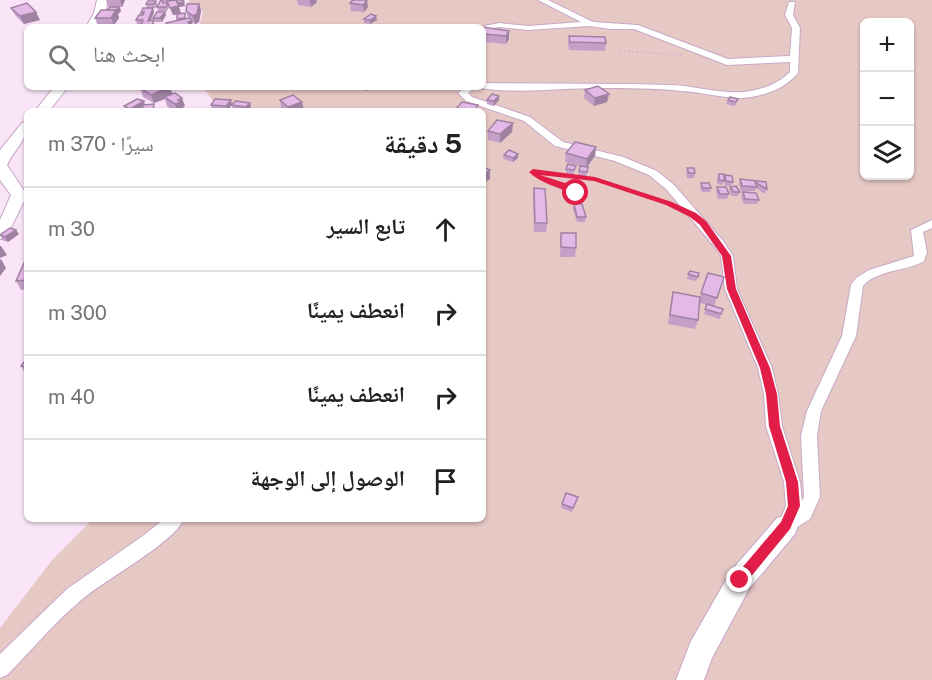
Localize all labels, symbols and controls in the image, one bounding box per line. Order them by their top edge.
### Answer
map controls [860,18,914,180]
button: + [860,18,914,72]
search box [24,24,486,90]
icon: search [45,41,78,74]
text: ابحث هنا [93,41,165,67]
button: − [860,72,914,126]
button: layers [860,126,914,180]
text: 5 دقيقة [384,128,462,159]
text: سيرًا · 370 m [48,132,154,156]
route start [562,179,588,205]
text: تابع السير [327,213,405,239]
icon: ahead [429,213,462,246]
text: 30 m [48,217,95,241]
text: انعطف يمينًا [307,297,405,323]
icon: right [429,297,462,330]
text: 300 m [48,301,107,325]
text: انعطف يمينًا [307,381,405,407]
icon: right [429,381,462,414]
text: 40 m [48,385,95,409]
text: الوصول إلى الوجهة [250,465,405,491]
icon: arrive [429,465,462,498]
route end [726,566,752,592]

